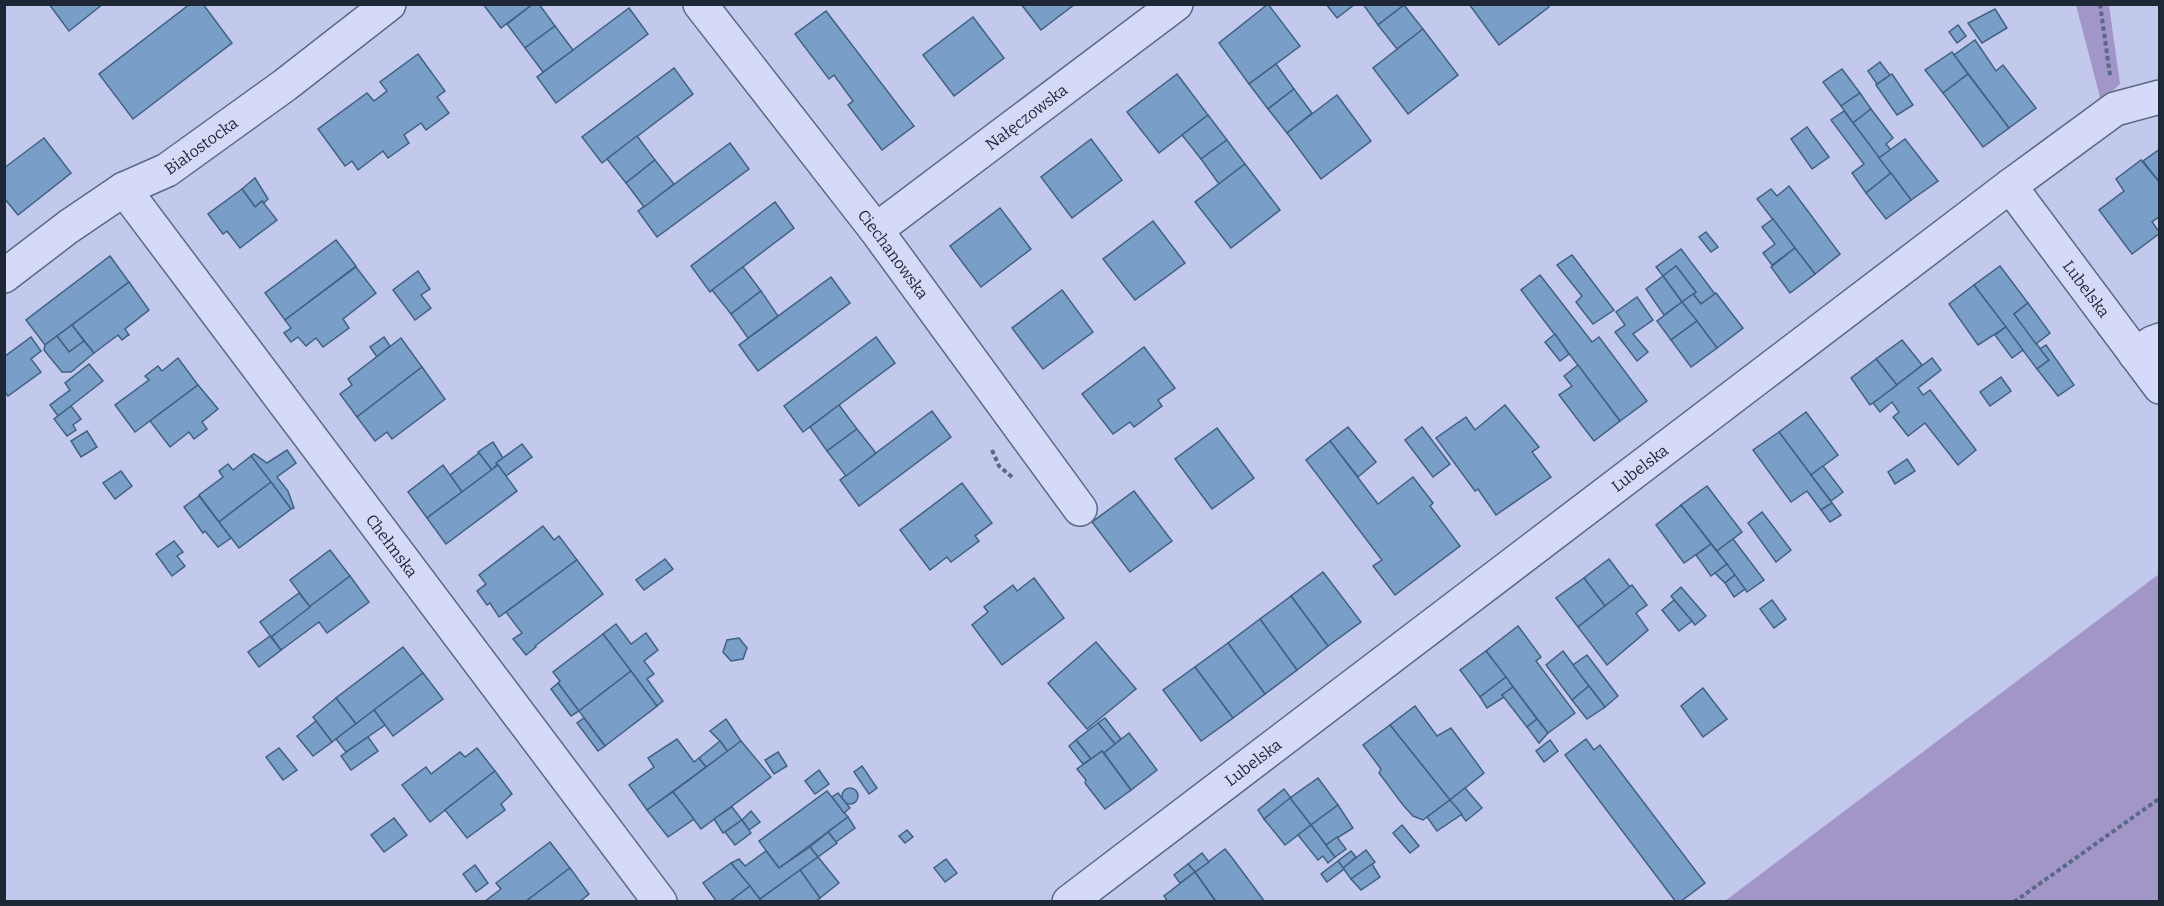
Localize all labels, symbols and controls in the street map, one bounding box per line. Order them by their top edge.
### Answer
street label: Nałęczowska [981,80,1071,154]
street label: Białostocka [161,113,241,178]
street label: Ciechanowska [854,205,933,303]
street label: Lubelska [2059,256,2114,321]
street label: Lubelska [1608,440,1672,495]
street label: Chełmska [362,510,422,581]
street label: Lubelska [1221,734,1285,790]

